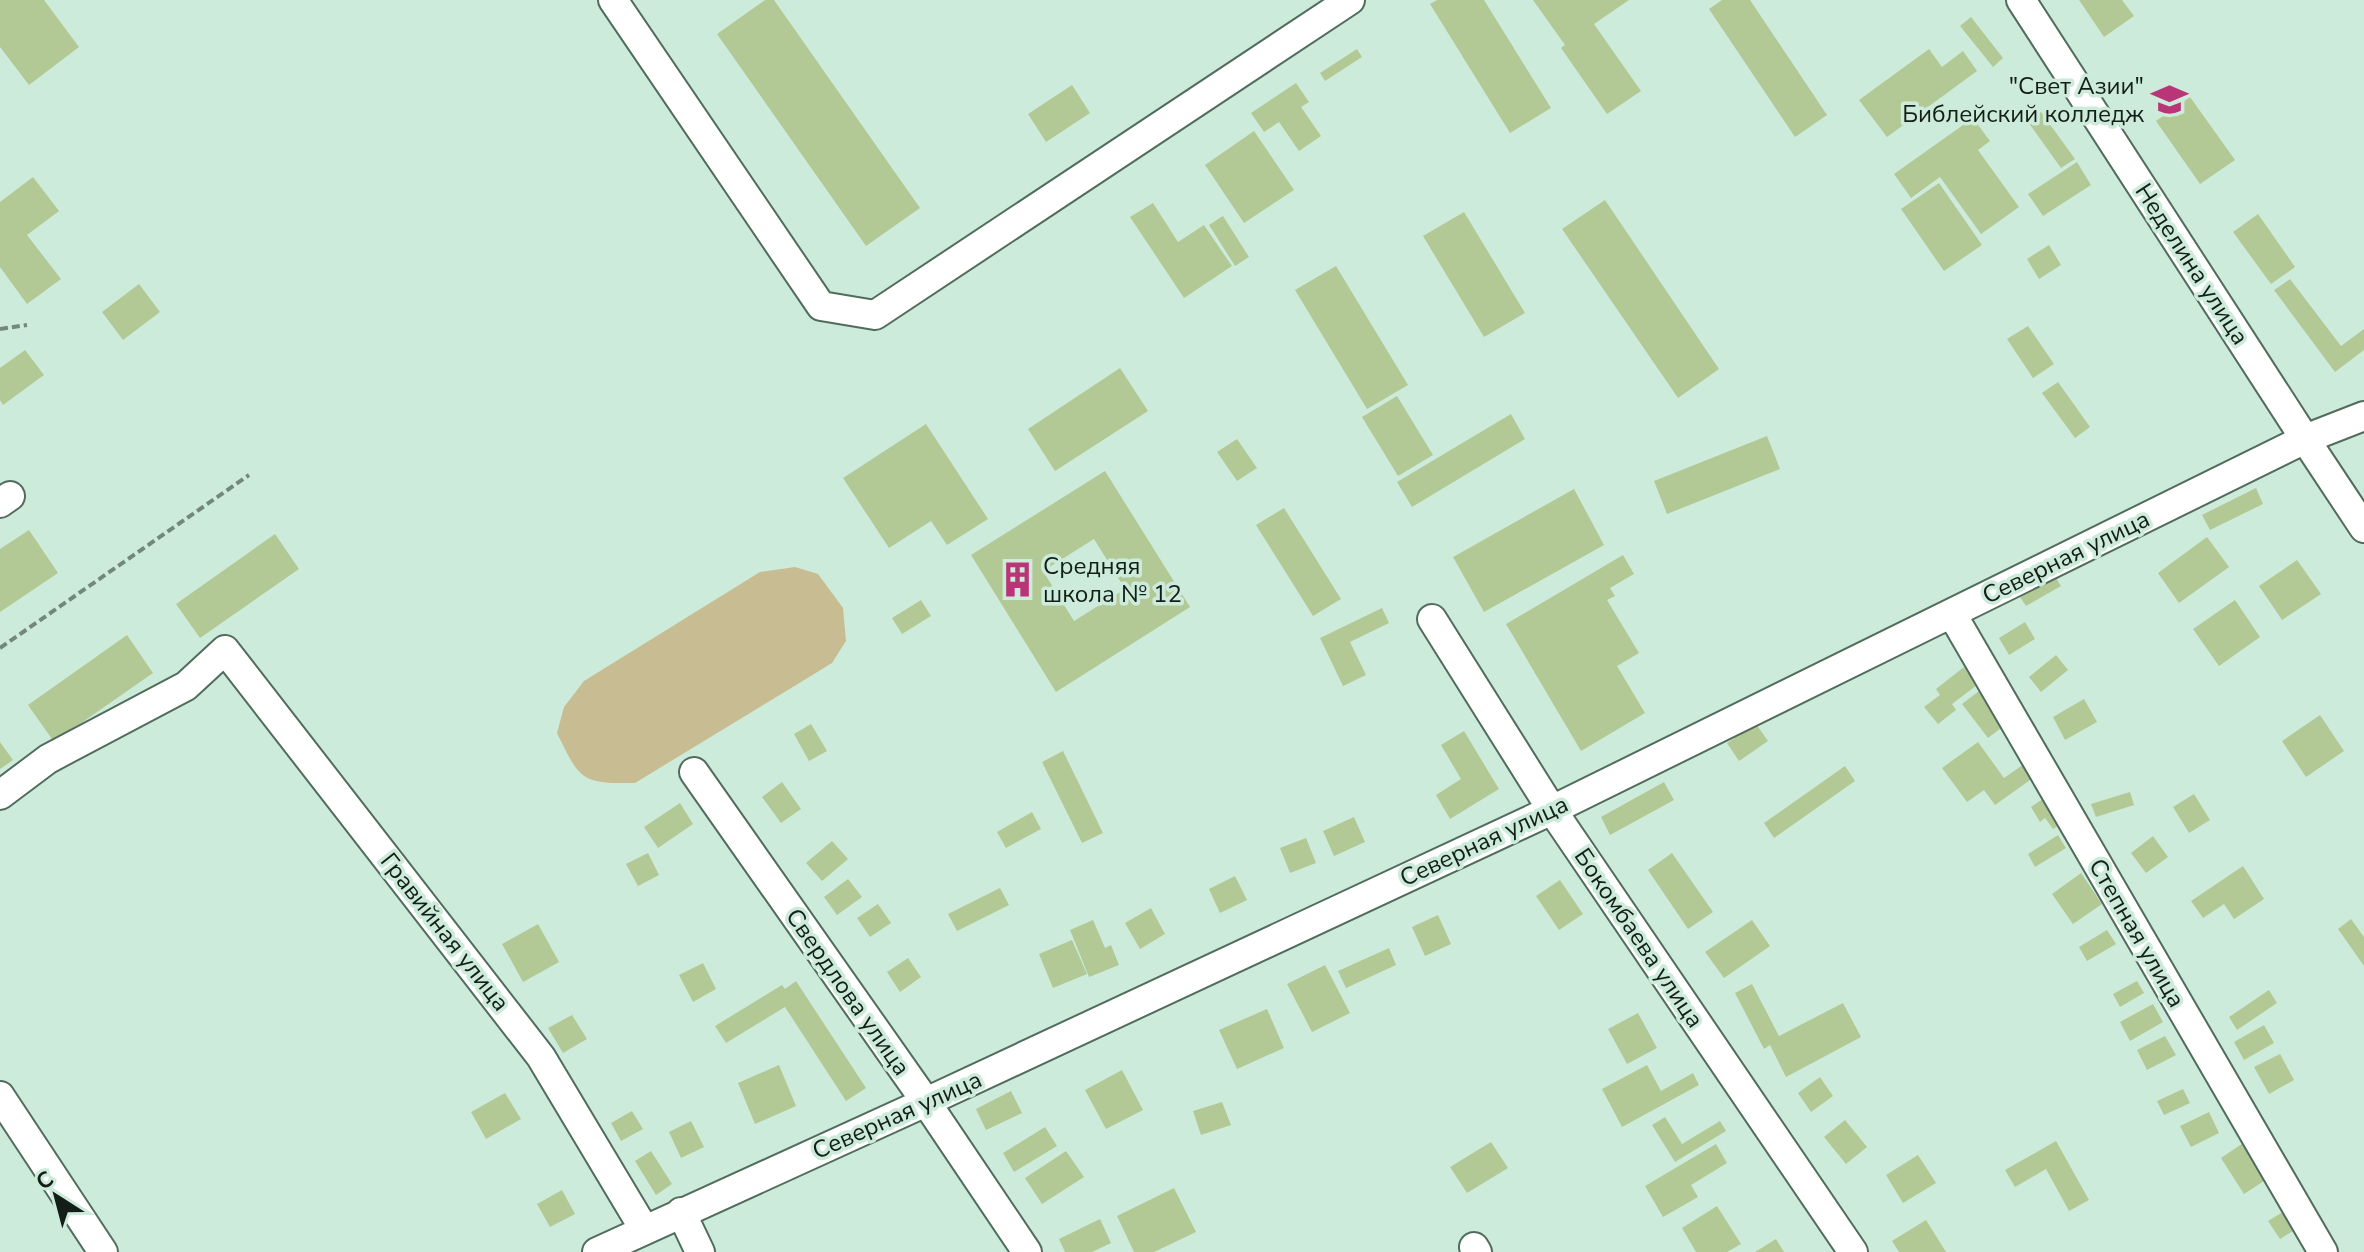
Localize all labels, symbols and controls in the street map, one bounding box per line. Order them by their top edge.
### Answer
place label: "Свет Азии" Библейский колледж [1902,70,2144,130]
school or university icon: "Свет Азии" Библейский колледж [2151,81,2189,119]
street label: Неделина улица [2128,177,2256,351]
street label: Северная улица [1977,503,2155,611]
place label: Средняя школа № 12 [1043,550,1182,610]
building icon: Средняя школа № 12 [998,561,1036,599]
street label: Северная улица [1395,788,1573,894]
street label: Бокомбаева улица [1567,842,1711,1034]
street label: Гравийная улица [373,846,517,1018]
street label: Степная улица [2081,853,2193,1013]
street label: Свердлова улица [778,902,918,1082]
street label: Северная улица [807,1063,987,1167]
north arrow [16,1156,96,1236]
text: С [30,1164,60,1197]

